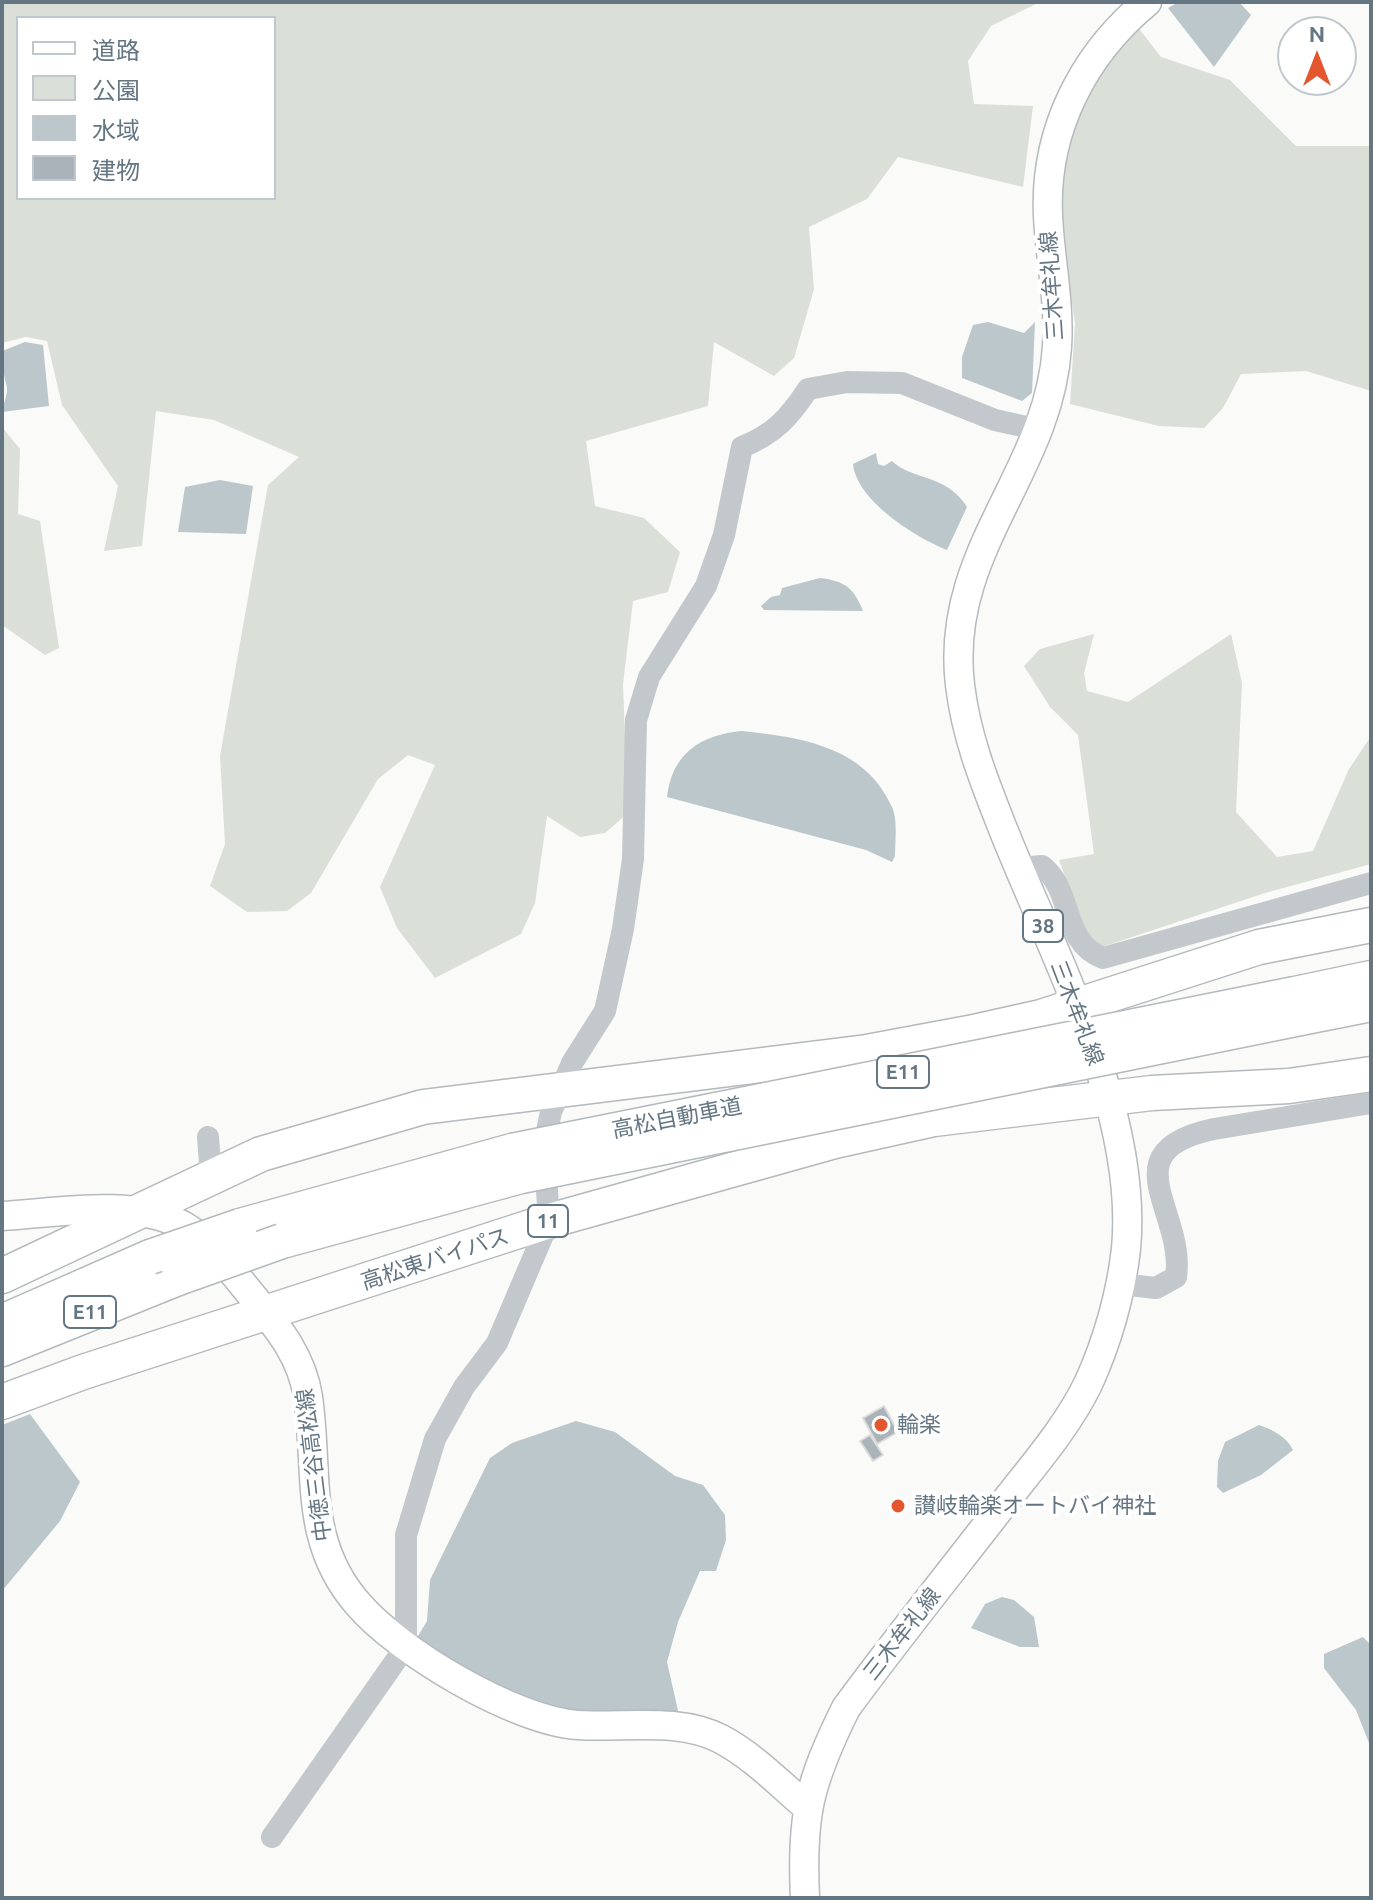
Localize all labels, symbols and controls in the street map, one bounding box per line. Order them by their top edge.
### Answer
legend [16,16,276,200]
north arrow [1277,16,1357,96]
text: N [1309,21,1325,46]
text: 道路 [92,37,140,64]
text: 公園 [92,77,140,104]
text: 水域 [92,117,140,144]
text: 建物 [92,157,140,184]
street label: 三木牟礼線 [1035,230,1069,342]
road number: 38 [1023,910,1063,942]
street label: 三木牟礼線 [1045,957,1109,1069]
road number: E11 [877,1056,929,1088]
street label: 高松自動車道 [610,1092,744,1144]
road number: 11 [528,1205,568,1237]
street label: 高松東バイパス [358,1223,512,1295]
road number: E11 [64,1296,116,1328]
street label: 中徳三谷高松線 [292,1387,336,1543]
place label: 輪楽 [897,1412,941,1438]
marker: 輪楽 [872,1416,890,1434]
place label: 讃岐輪楽オートバイ神社 [914,1493,1156,1519]
marker: 讃岐輪楽オートバイ神社 [889,1497,907,1515]
street label: 三木牟礼線 [858,1583,946,1685]

